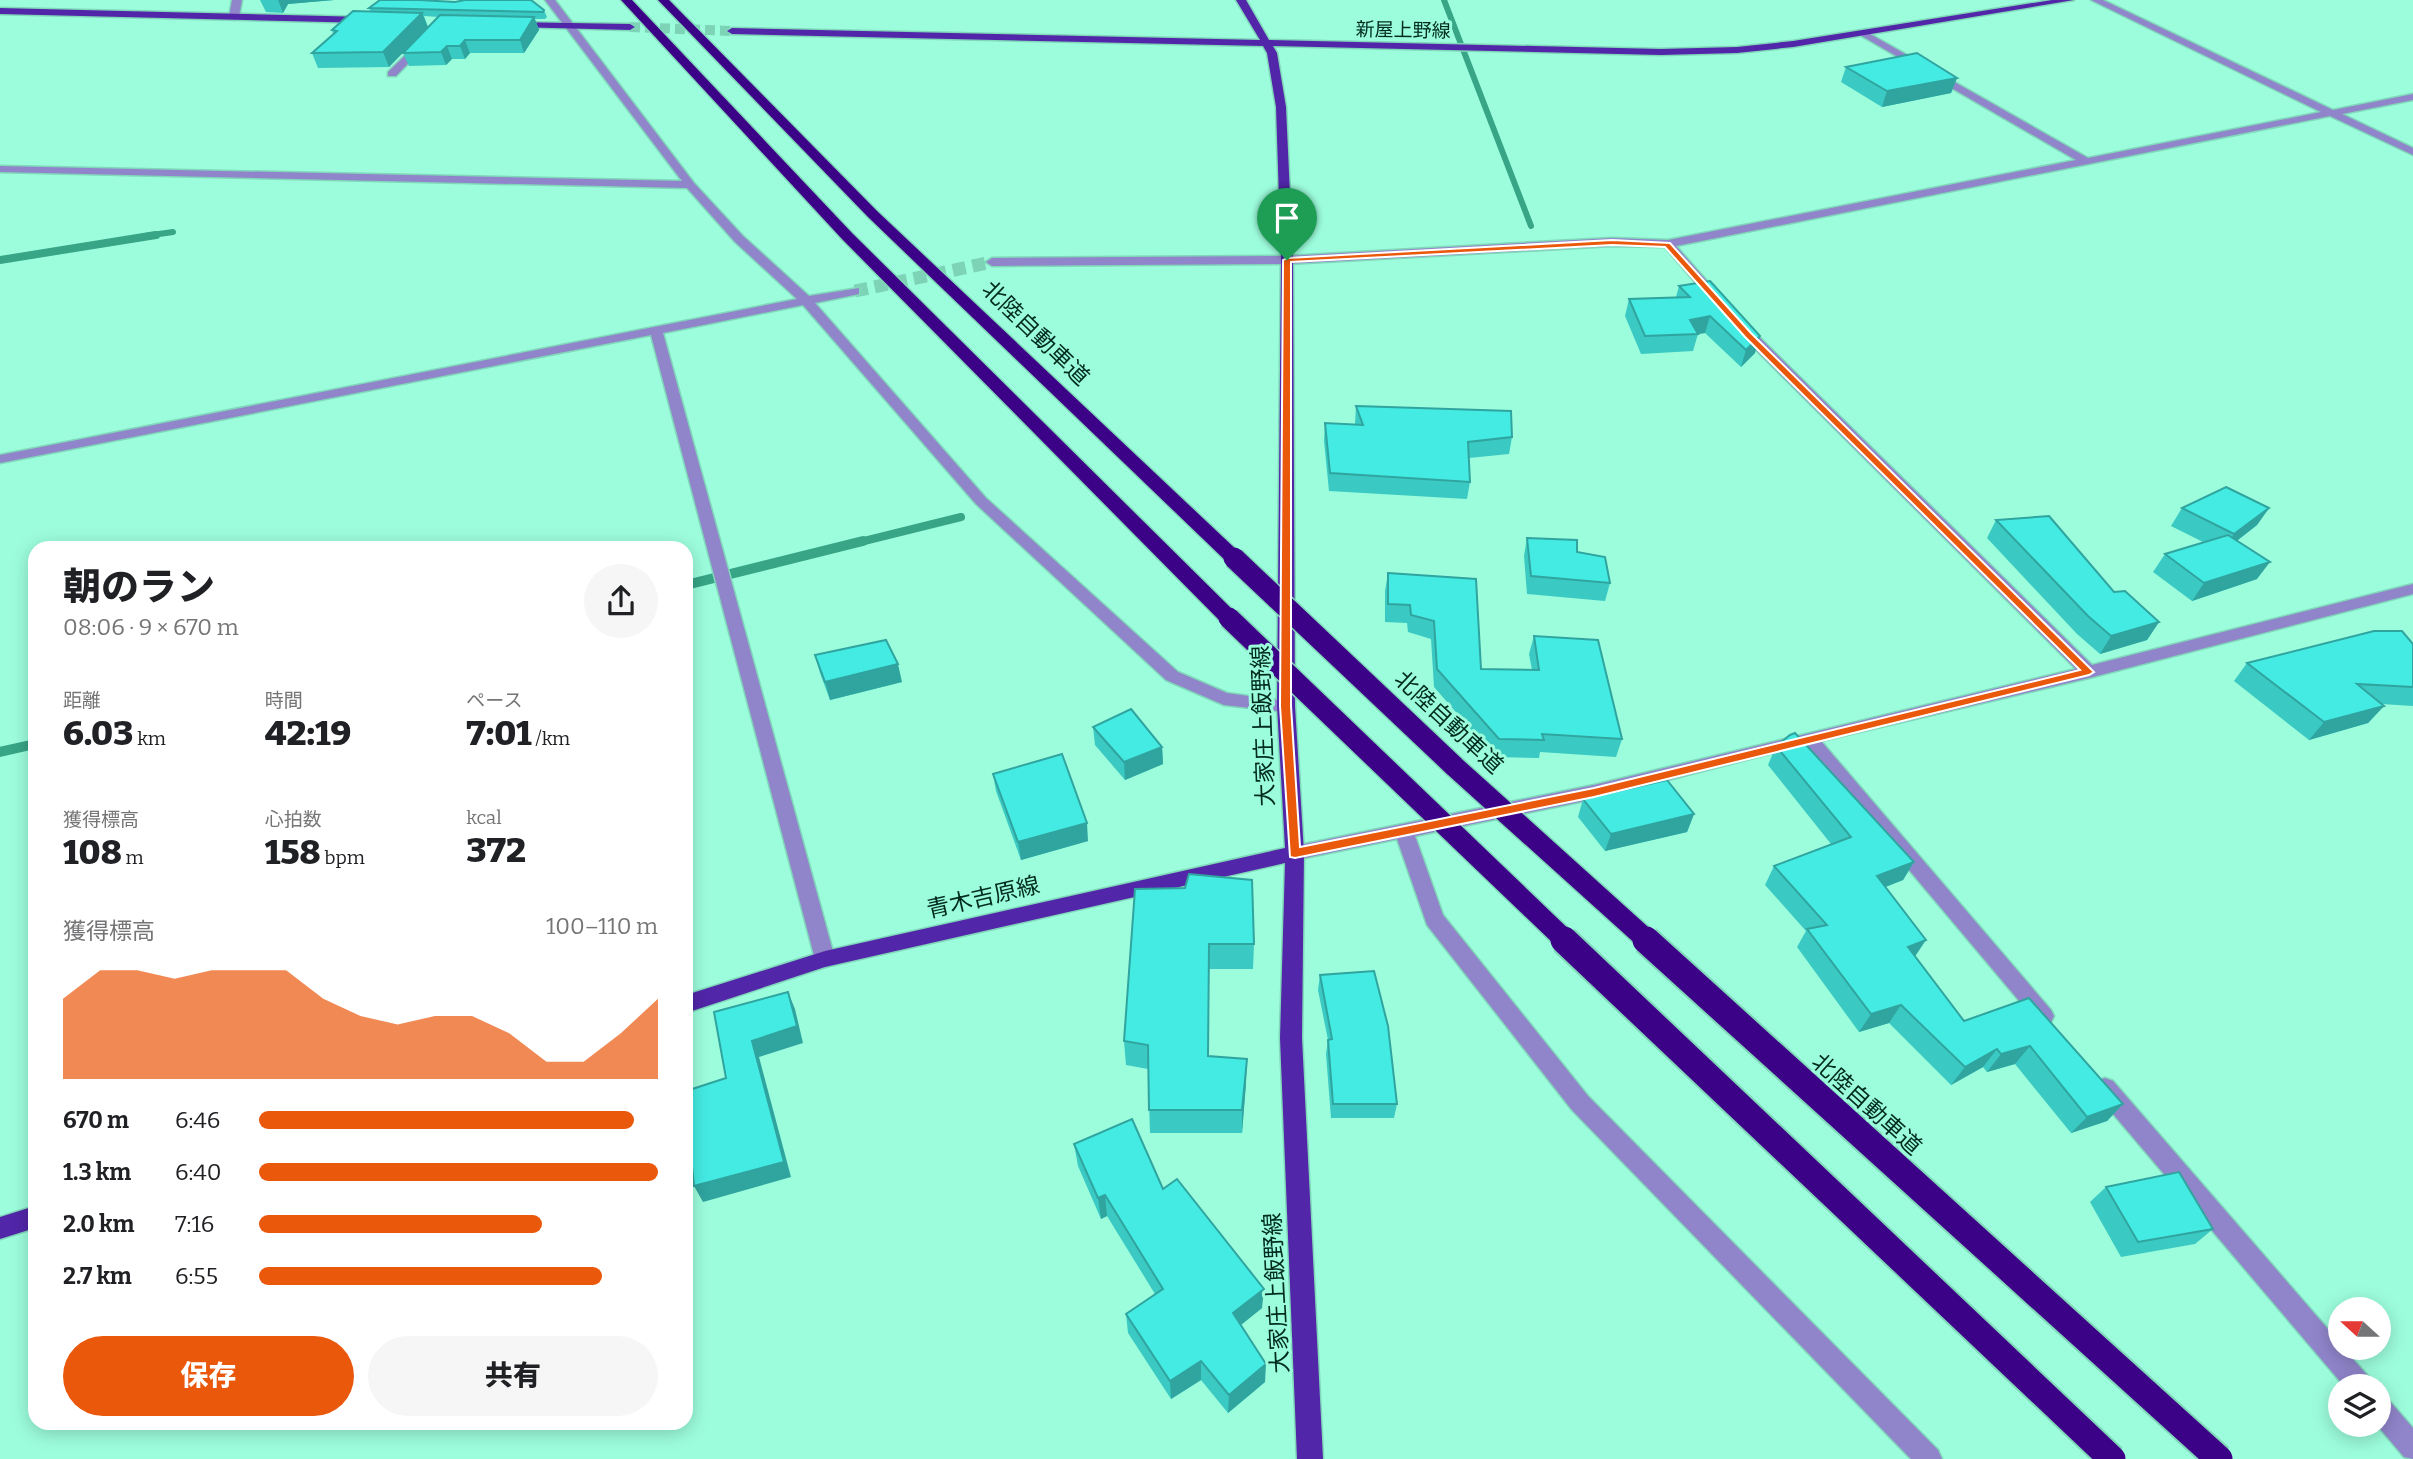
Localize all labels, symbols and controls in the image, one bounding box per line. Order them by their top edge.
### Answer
street label: 新屋上野線 [1355,18,1451,42]
pin [1257,188,1317,260]
icon: arrive [1268,199,1306,237]
street label: 北陸自動車道 [977,275,1095,391]
text: 朝のラン [63,564,215,610]
button: share [584,564,658,638]
text: 08:06 · 9 × 670 m [63,613,239,641]
street label: 大家庄上飯野線 [1246,645,1280,807]
street label: 北陸自動車道 [1389,665,1509,779]
text: 距離 [63,689,101,712]
text: 時間 [265,689,303,712]
text: ペース [466,689,522,712]
text: 6.03 [63,712,133,754]
text: 42:19 [265,712,351,754]
text: 7:01 [466,712,532,754]
text: km [133,727,166,750]
text: /km [532,727,570,750]
text: kcal [466,806,502,829]
text: 獲得標高 [63,808,139,831]
text: 心拍数 [265,808,322,831]
text: 372 [466,829,526,871]
text: 108 [63,831,122,873]
text: 158 [265,831,321,873]
text: m [122,846,144,869]
text: bpm [321,846,365,869]
street label: 青木吉原線 [924,870,1042,924]
text: 100–110 m [546,912,658,940]
text: 獲得標高 [63,917,155,945]
street label: 北陸自動車道 [1806,1047,1928,1161]
text: 670 m [63,1106,129,1134]
text: 6:46 [175,1106,220,1134]
text: 1.3 km [63,1158,131,1186]
text: 6:40 [175,1158,222,1186]
text: 2.0 km [63,1210,134,1238]
text: 7:16 [175,1210,214,1238]
street label: 大家庄上飯野線 [1258,1212,1294,1374]
text: 2.7 km [63,1262,132,1290]
text: 6:55 [175,1262,218,1290]
north arrow [2328,1297,2390,1360]
map controls [2328,1297,2391,1437]
button: 保存 [63,1336,354,1416]
button: 共有 [368,1336,658,1416]
button: layers [2328,1374,2391,1437]

